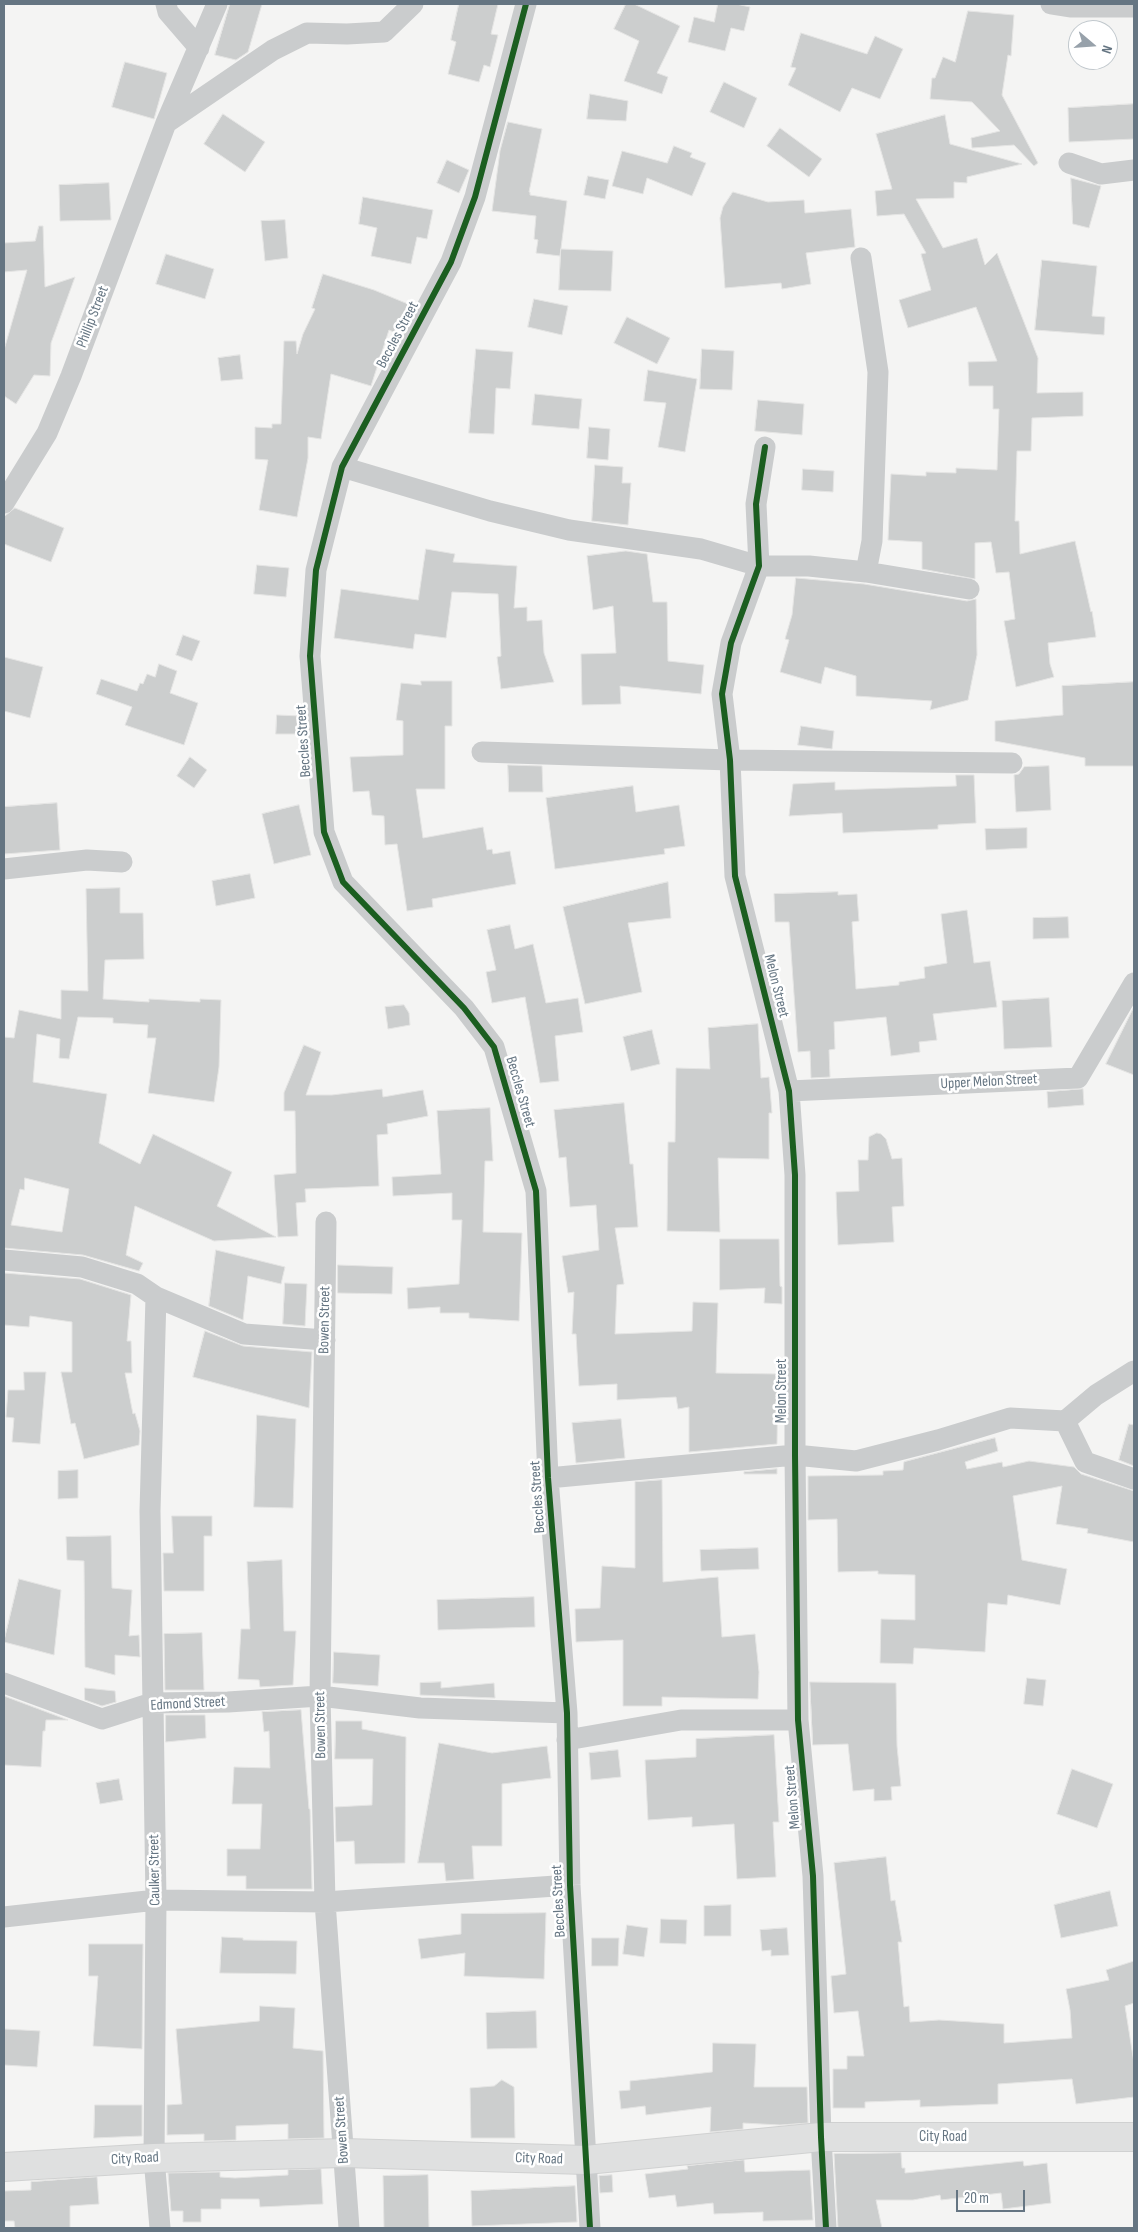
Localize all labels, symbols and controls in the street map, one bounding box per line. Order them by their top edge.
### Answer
north arrow [1068,20,1118,70]
text: N [1098,43,1116,56]
street label: Phillip Street [73,284,113,350]
street label: Beccles Street [373,299,423,371]
street label: Beccles Street [292,704,316,778]
street label: Melon Street [759,953,793,1019]
street label: Beccles Street [501,1054,539,1130]
street label: Upper Melon Street [940,1070,1038,1094]
street label: Bowen Street [315,1286,335,1354]
street label: Melon Street [773,1359,791,1423]
street label: Beccles Street [526,1460,550,1534]
street label: Bowen Street [311,1691,331,1759]
street label: Edmond Street [150,1693,226,1715]
street label: Melon Street [781,1764,805,1830]
street label: Caulker Street [145,1834,165,1906]
street label: Beccles Street [548,1864,570,1938]
street label: Bowen Street [331,2096,353,2164]
street label: City Road [919,2128,967,2146]
street label: City Road [111,2149,159,2169]
street label: City Road [515,2149,563,2169]
scale bar [958,2180,1027,2212]
text: 20 m [964,2189,989,2208]

